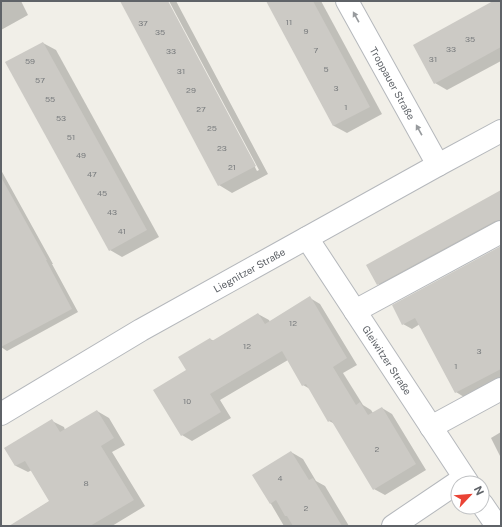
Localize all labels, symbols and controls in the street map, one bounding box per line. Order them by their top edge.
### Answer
one-way arrow [353,11,359,23]
house number: 11 [286,17,292,27]
house number: 37 [138,18,148,28]
house number: 9 [304,26,309,36]
house number: 35 [155,27,165,37]
house number: 35 [465,34,475,44]
house number: 33 [446,44,456,54]
house number: 7 [314,45,319,55]
street label: Troppauer Straße [368,45,418,122]
house number: 33 [166,46,176,56]
house number: 31 [429,54,437,64]
house number: 59 [25,56,35,66]
house number: 5 [323,64,329,74]
house number: 31 [177,66,185,76]
house number: 57 [35,75,45,85]
house number: 3 [333,83,339,93]
house number: 29 [186,85,196,95]
house number: 55 [45,94,55,104]
house number: 1 [344,102,348,112]
house number: 27 [196,104,206,114]
house number: 53 [56,113,66,123]
house number: 25 [207,123,217,133]
one-way arrow [416,125,423,136]
house number: 51 [67,132,75,142]
house number: 23 [217,143,227,153]
house number: 49 [76,150,86,160]
house number: 21 [228,162,236,172]
house number: 47 [87,169,97,179]
house number: 45 [97,188,107,198]
house number: 43 [107,207,117,217]
house number: 41 [118,226,126,236]
street label: Liegnitzer Straße [211,245,287,295]
house number: 12 [289,318,297,328]
street label: Gleiwitzer Straße [360,323,414,397]
house number: 12 [243,341,251,351]
house number: 3 [476,346,482,356]
house number: 1 [454,361,458,371]
house number: 10 [183,396,191,406]
house number: 2 [375,444,380,454]
house number: 4 [277,473,283,483]
north arrow [450,475,490,515]
house number: 8 [83,478,89,488]
text: N [472,484,486,497]
house number: 2 [304,503,309,513]

